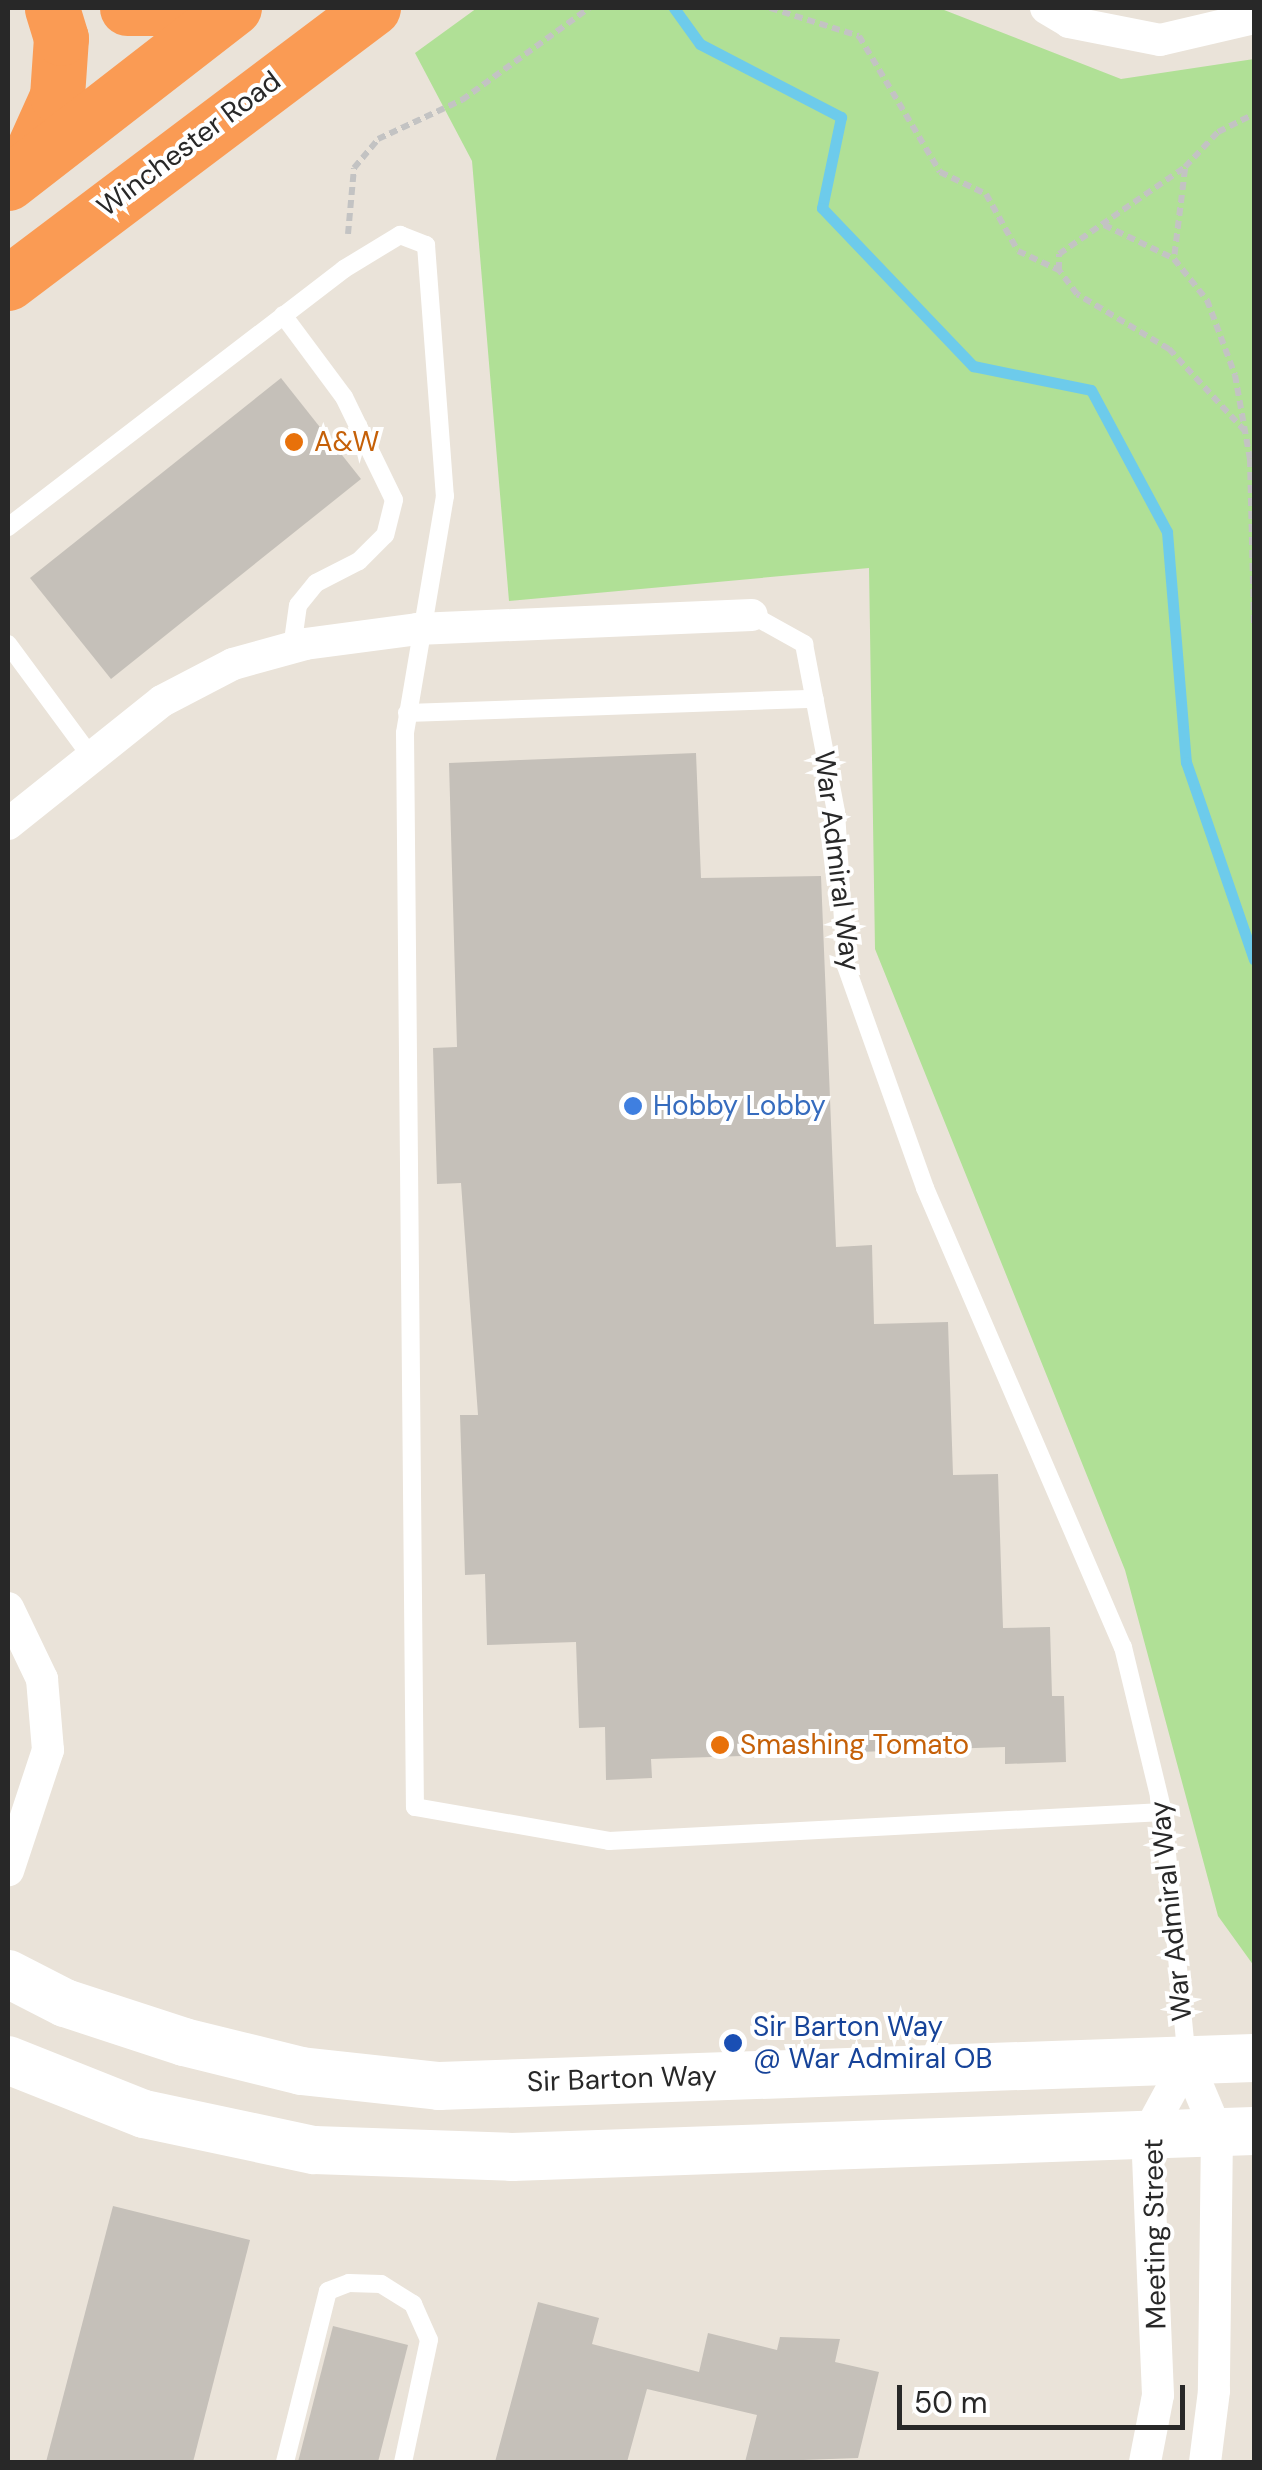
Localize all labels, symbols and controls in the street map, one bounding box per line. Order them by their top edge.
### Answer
street label: Winchester Road [91,64,287,224]
place label: A&W [314,425,379,459]
marker: A&W [283,431,305,453]
street label: War Admiral Way [807,749,867,973]
place label: Hobby Lobby [653,1089,826,1123]
marker: Hobby Lobby [622,1095,644,1117]
place label: Smashing Tomato [740,1728,969,1762]
marker: Smashing Tomato [709,1734,731,1756]
street label: War Admiral Way [1143,1799,1199,2023]
place label: Sir Barton Way @ War Admiral OB [753,2010,992,2076]
marker: Sir Barton Way @ War Admiral OB [722,2032,744,2054]
street label: Sir Barton Way [526,2059,718,2099]
street label: Meeting Street [1137,2138,1173,2330]
scale bar [902,2365,1190,2427]
text: 50 m [914,2383,988,2422]

